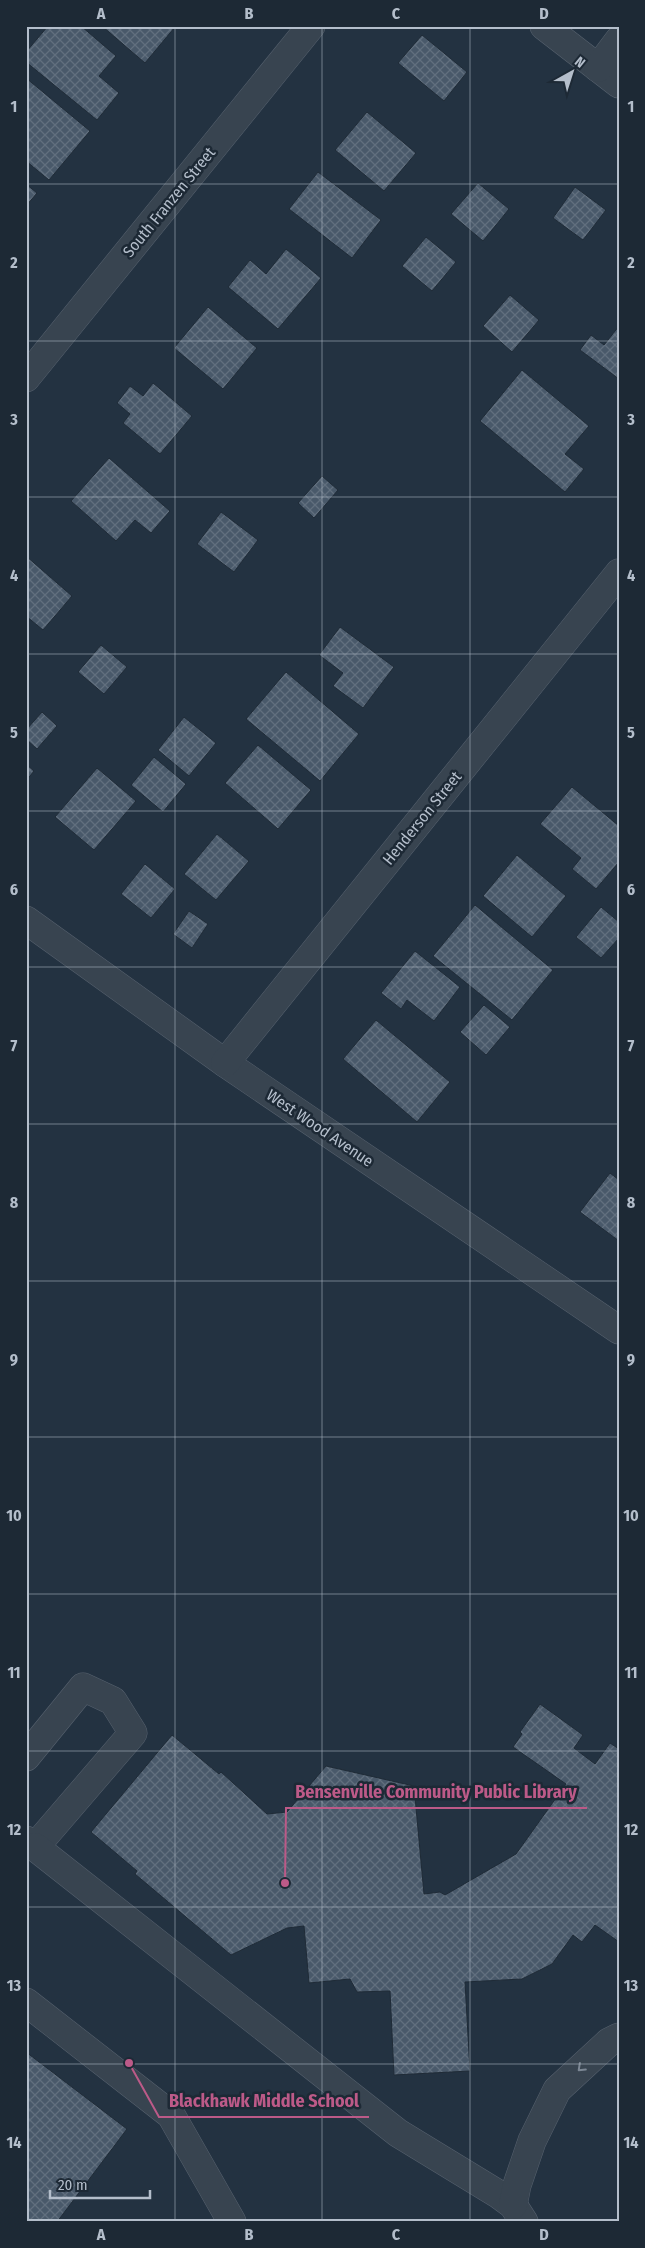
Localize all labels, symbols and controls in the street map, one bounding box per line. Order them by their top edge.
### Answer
text: A [96,4,106,23]
text: B [245,4,254,23]
text: C [392,4,401,23]
text: D [539,4,549,23]
north arrow [548,48,598,98]
text: N [571,53,588,72]
text: 1 [11,97,17,116]
text: 1 [628,97,634,116]
street label: South Franzen Street [119,143,220,261]
text: 2 [9,253,18,272]
text: 2 [626,253,635,272]
text: 3 [9,410,18,429]
text: 3 [626,410,635,429]
text: 4 [10,566,18,585]
text: 4 [627,566,635,585]
text: 5 [10,723,18,742]
text: 5 [627,723,635,742]
street label: Henderson Street [379,767,466,869]
text: 6 [10,880,18,899]
text: 6 [627,880,635,899]
text: 7 [11,1036,18,1055]
text: 7 [628,1036,635,1055]
street label: West Wood Avenue [263,1085,377,1171]
text: 8 [10,1193,19,1212]
text: 8 [627,1193,636,1212]
text: 9 [10,1350,18,1369]
text: 9 [627,1350,635,1369]
text: 10 [6,1506,22,1525]
text: 10 [623,1506,639,1525]
text: 11 [7,1663,21,1682]
text: 11 [624,1663,638,1682]
callout: Bensenville Community Public Library [286,1775,587,1808]
text: Bensenville Community Public Library [295,1781,577,1803]
text: 12 [7,1820,22,1839]
text: 12 [624,1820,639,1839]
text: 13 [7,1976,22,1995]
text: 13 [624,1976,639,1995]
one-way arrow [578,2062,587,2071]
callout: Blackhawk Middle School [159,2084,369,2117]
text: Blackhawk Middle School [169,2090,359,2112]
text: 14 [7,2133,22,2152]
text: 14 [624,2133,639,2152]
scale bar [50,2168,150,2200]
text: 20 m [58,2176,88,2194]
text: A [96,2225,106,2244]
text: B [245,2225,254,2244]
text: C [392,2225,401,2244]
text: D [539,2225,549,2244]

